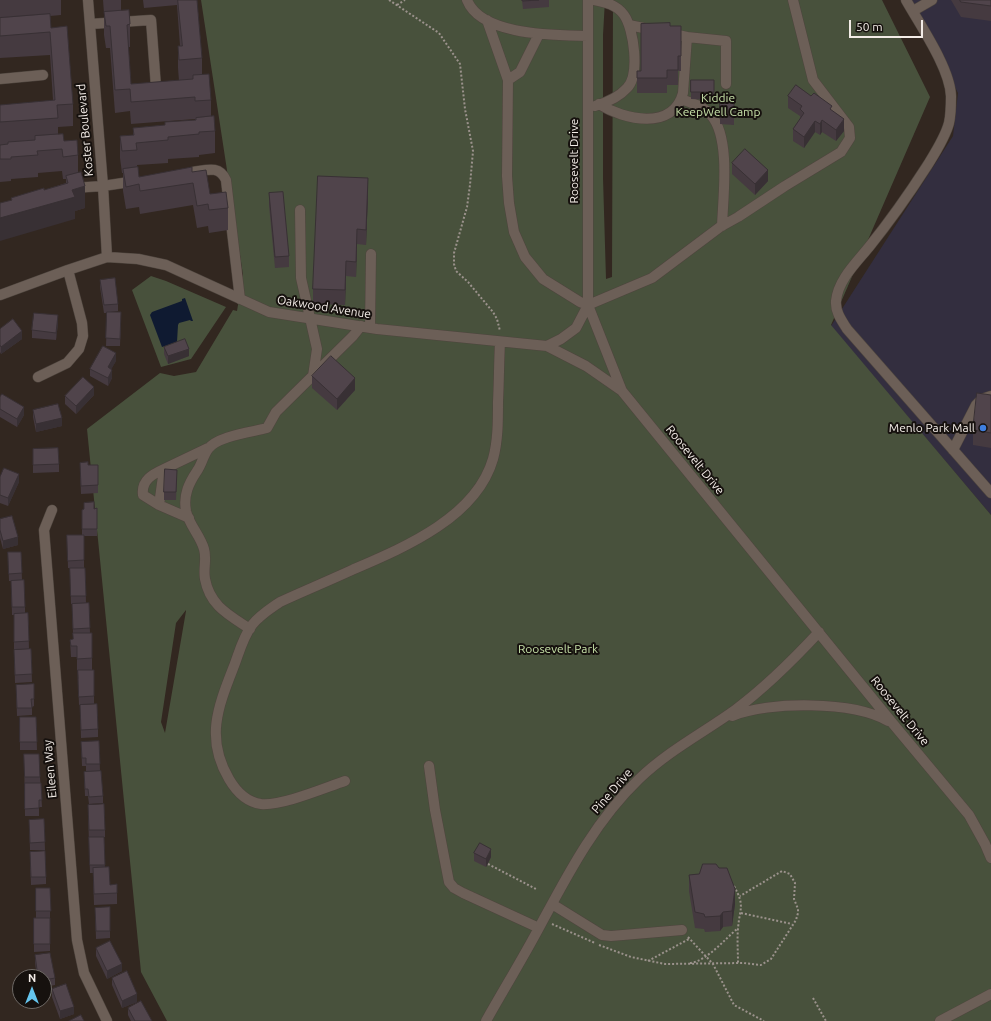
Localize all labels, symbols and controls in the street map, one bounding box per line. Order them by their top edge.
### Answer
scale bar [851,12,925,38]
text: 50 m [856,20,883,33]
street label: Koster Boulevard [74,83,96,177]
park label: Kiddie KeepWell Camp [676,91,760,119]
street label: Roosevelt Drive [567,119,581,203]
street label: Oakwood Avenue [276,292,372,322]
place label: Menlo Park Mall [889,421,975,435]
street label: Roosevelt Drive [663,423,727,497]
marker: Menlo Park Mall [978,423,988,433]
park label: Roosevelt Park [518,642,598,656]
street label: Roosevelt Drive [868,674,932,748]
street label: Eileen Way [40,739,60,799]
street label: Pine Drive [589,766,635,816]
north arrow [12,969,52,1009]
text: N [28,972,36,984]

